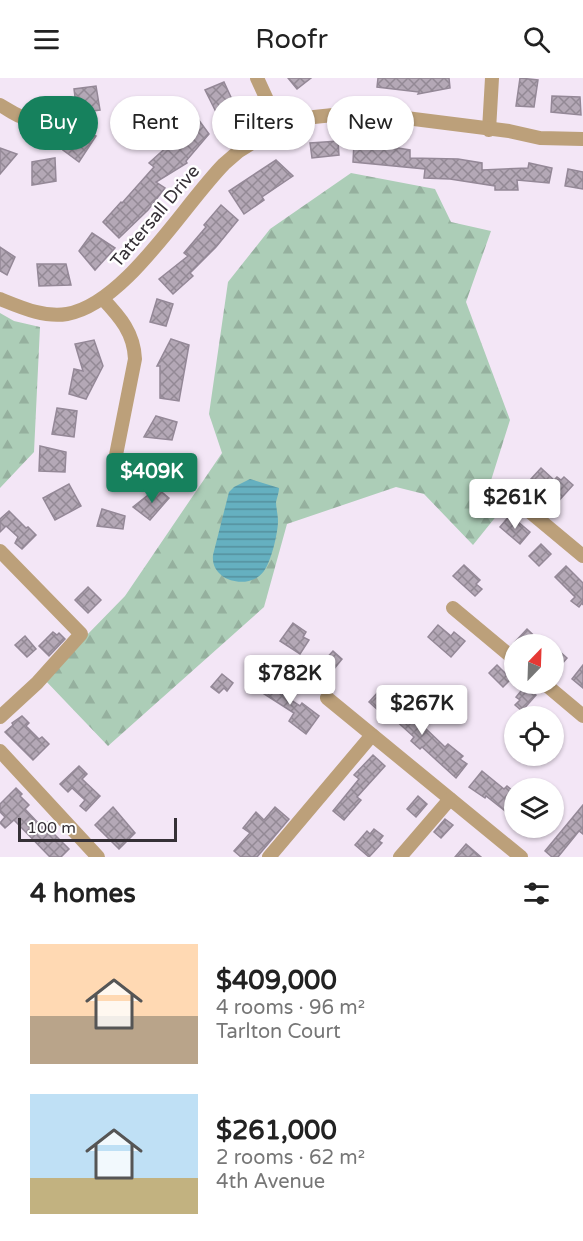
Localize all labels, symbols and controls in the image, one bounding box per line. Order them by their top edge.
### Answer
icon: menu [30,23,63,56]
text: Roofr [255,23,328,56]
icon: search [520,23,553,56]
chip: Buy [18,96,98,150]
chip: Rent [110,96,200,150]
chip: Filters [212,96,315,150]
chip: New [327,96,414,150]
street label: Tattersall Drive [106,160,204,272]
pin: $409K [110,453,194,504]
text: $409K [120,460,184,484]
pin: $261K [473,479,557,530]
text: $261K [483,486,547,510]
north arrow [504,634,564,694]
map controls [504,634,564,838]
pin: $782K [248,655,332,706]
text: $782K [258,662,322,686]
pin: $267K [380,685,464,736]
text: $267K [390,692,454,716]
button: locate [504,706,564,766]
button: layers [504,778,564,838]
scale bar [18,815,177,842]
text: 100 m [27,818,76,838]
icon: filters [520,877,553,910]
text: 4 homes [30,878,136,909]
text: $409,000 [216,965,337,996]
icon: home [78,968,150,1040]
text: 4 rooms · 96 m² [216,996,365,1020]
text: Tarlton Court [216,1020,341,1044]
text: $261,000 [216,1115,337,1146]
icon: home [78,1118,150,1190]
text: 2 rooms · 62 m² [216,1146,365,1170]
text: 4th Avenue [216,1170,325,1194]

